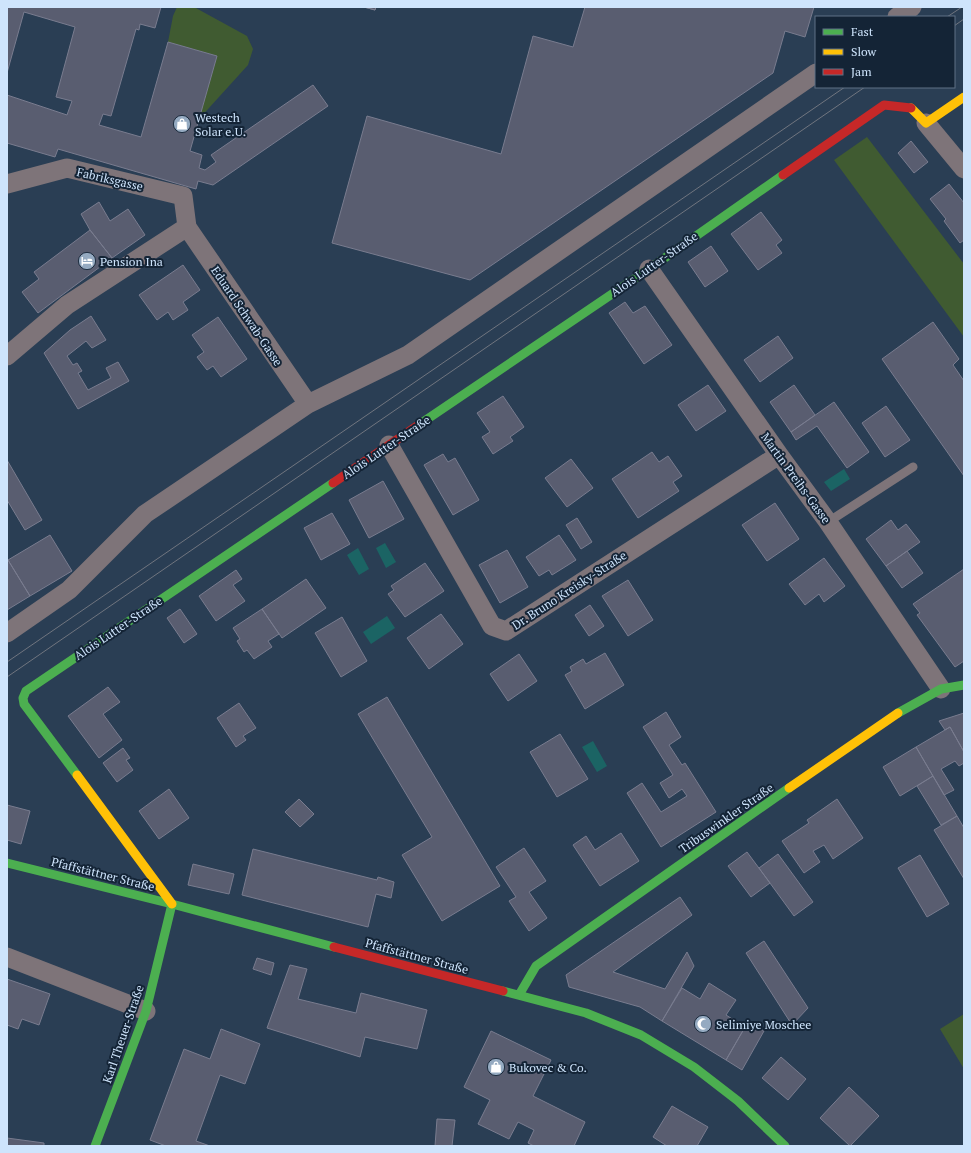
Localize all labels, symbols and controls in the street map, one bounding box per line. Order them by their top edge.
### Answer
legend [815,16,955,88]
text: Fast [851,24,874,39]
text: Slow [851,44,877,59]
text: Jam [851,64,872,79]
place label: Westech Solar e.U. [195,110,246,139]
shop icon: Westech Solar e.U. [172,114,192,134]
street label: Fabriksgasse [75,164,145,194]
street label: Alois Lutter-Straße [607,228,701,300]
hotel icon: Pension Ina [77,251,97,271]
place label: Pension Ina [100,254,163,269]
street label: Eduard Schwab-Gasse [208,263,286,369]
street label: Alois Lutter-Straße [339,412,433,482]
street label: Martin Preihs-Gasse [758,430,834,526]
street label: Dr. Bruno Kreisky-Straße [509,547,629,633]
street label: Alois Lutter-Straße [71,593,165,663]
street label: Tribuswinkler Straße [676,780,776,856]
street label: Pfaffstättner Straße [50,854,156,894]
street label: Pfaffstättner Straße [364,935,470,977]
street label: Karl Theuer-Straße [99,983,147,1085]
mosque icon: Selimiye Moschee [693,1014,713,1034]
place label: Selimiye Moschee [716,1017,811,1032]
shop icon: Bukovec & Co. [486,1057,506,1077]
place label: Bukovec & Co. [509,1060,587,1075]

